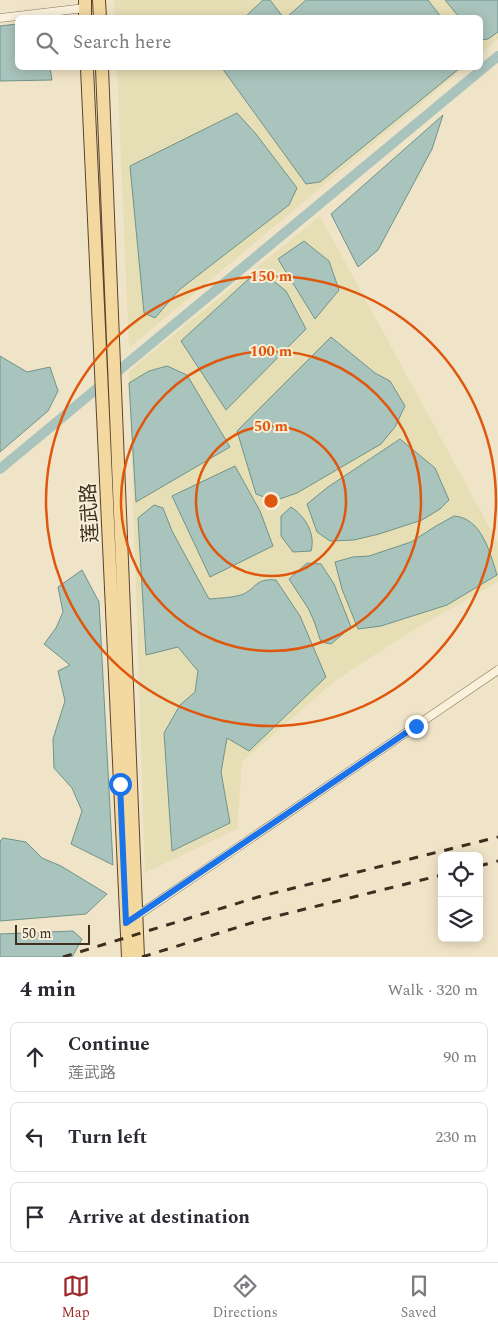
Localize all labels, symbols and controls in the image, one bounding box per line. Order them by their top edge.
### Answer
search box [15,15,483,70]
text: Search here [73,28,172,57]
icon: search [33,29,61,57]
text: 150 m [250,265,293,288]
text: 100 m [250,340,293,363]
text: 50 m [254,415,289,438]
street label: 莲武路 [73,482,107,544]
centre of rings [262,492,280,510]
route end [405,715,428,738]
route start [109,773,132,796]
map controls [438,852,483,942]
button: locate [438,852,483,897]
button: layers [438,897,483,942]
scale bar [15,922,90,945]
text: 50 m [22,923,52,944]
text: 4 min [20,974,76,1006]
text: Walk · 320 m [387,978,478,1002]
text: Continue [68,1030,150,1059]
icon: ahead [21,1043,49,1071]
text: 90 m [443,1045,477,1069]
text: 莲武路 [68,1061,116,1085]
icon: left [21,1123,49,1151]
text: Turn left [68,1123,147,1152]
text: 230 m [435,1125,477,1149]
icon: arrive [21,1203,49,1231]
text: Arrive at destination [68,1203,250,1232]
tab: Map [61,1272,90,1323]
tab: Directions [212,1272,278,1323]
tab: Saved [401,1272,437,1323]

